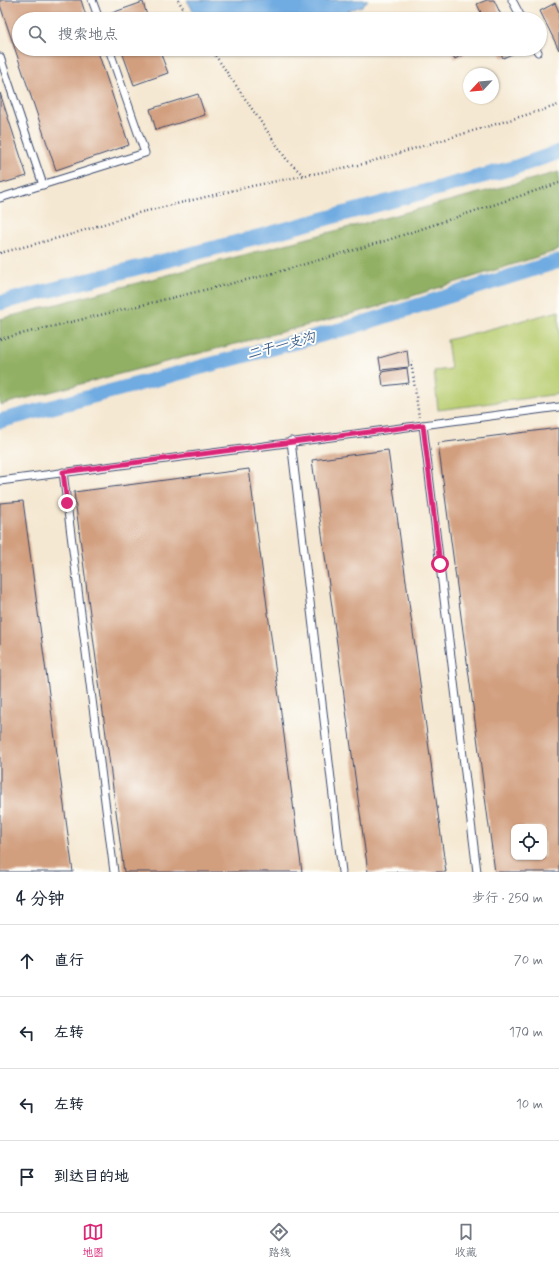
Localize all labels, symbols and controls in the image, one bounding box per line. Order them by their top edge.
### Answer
search box [12,12,547,56]
icon: search [26,23,48,45]
text: 搜索地点 [58,25,118,45]
north arrow [463,68,499,104]
water label: 二干一支沟 [245,328,319,364]
route end [58,494,76,512]
route start [431,555,449,573]
map controls [511,824,547,860]
button: locate [511,824,547,860]
text: 4 分钟 [16,888,64,910]
text: 步行 · 250 m [472,890,543,907]
icon: ahead [16,950,38,972]
text: 直行 [54,951,84,971]
text: 70 m [514,952,543,969]
icon: left [16,1022,38,1044]
text: 左转 [54,1023,84,1043]
text: 170 m [509,1024,543,1041]
icon: left [16,1094,38,1116]
text: 左转 [54,1095,84,1115]
text: 10 m [516,1096,543,1113]
icon: arrive [16,1166,38,1188]
text: 到达目的地 [54,1167,129,1187]
tab: 地图 [82,1221,104,1260]
tab: 路线 [268,1221,290,1260]
tab: 收藏 [455,1221,477,1260]

